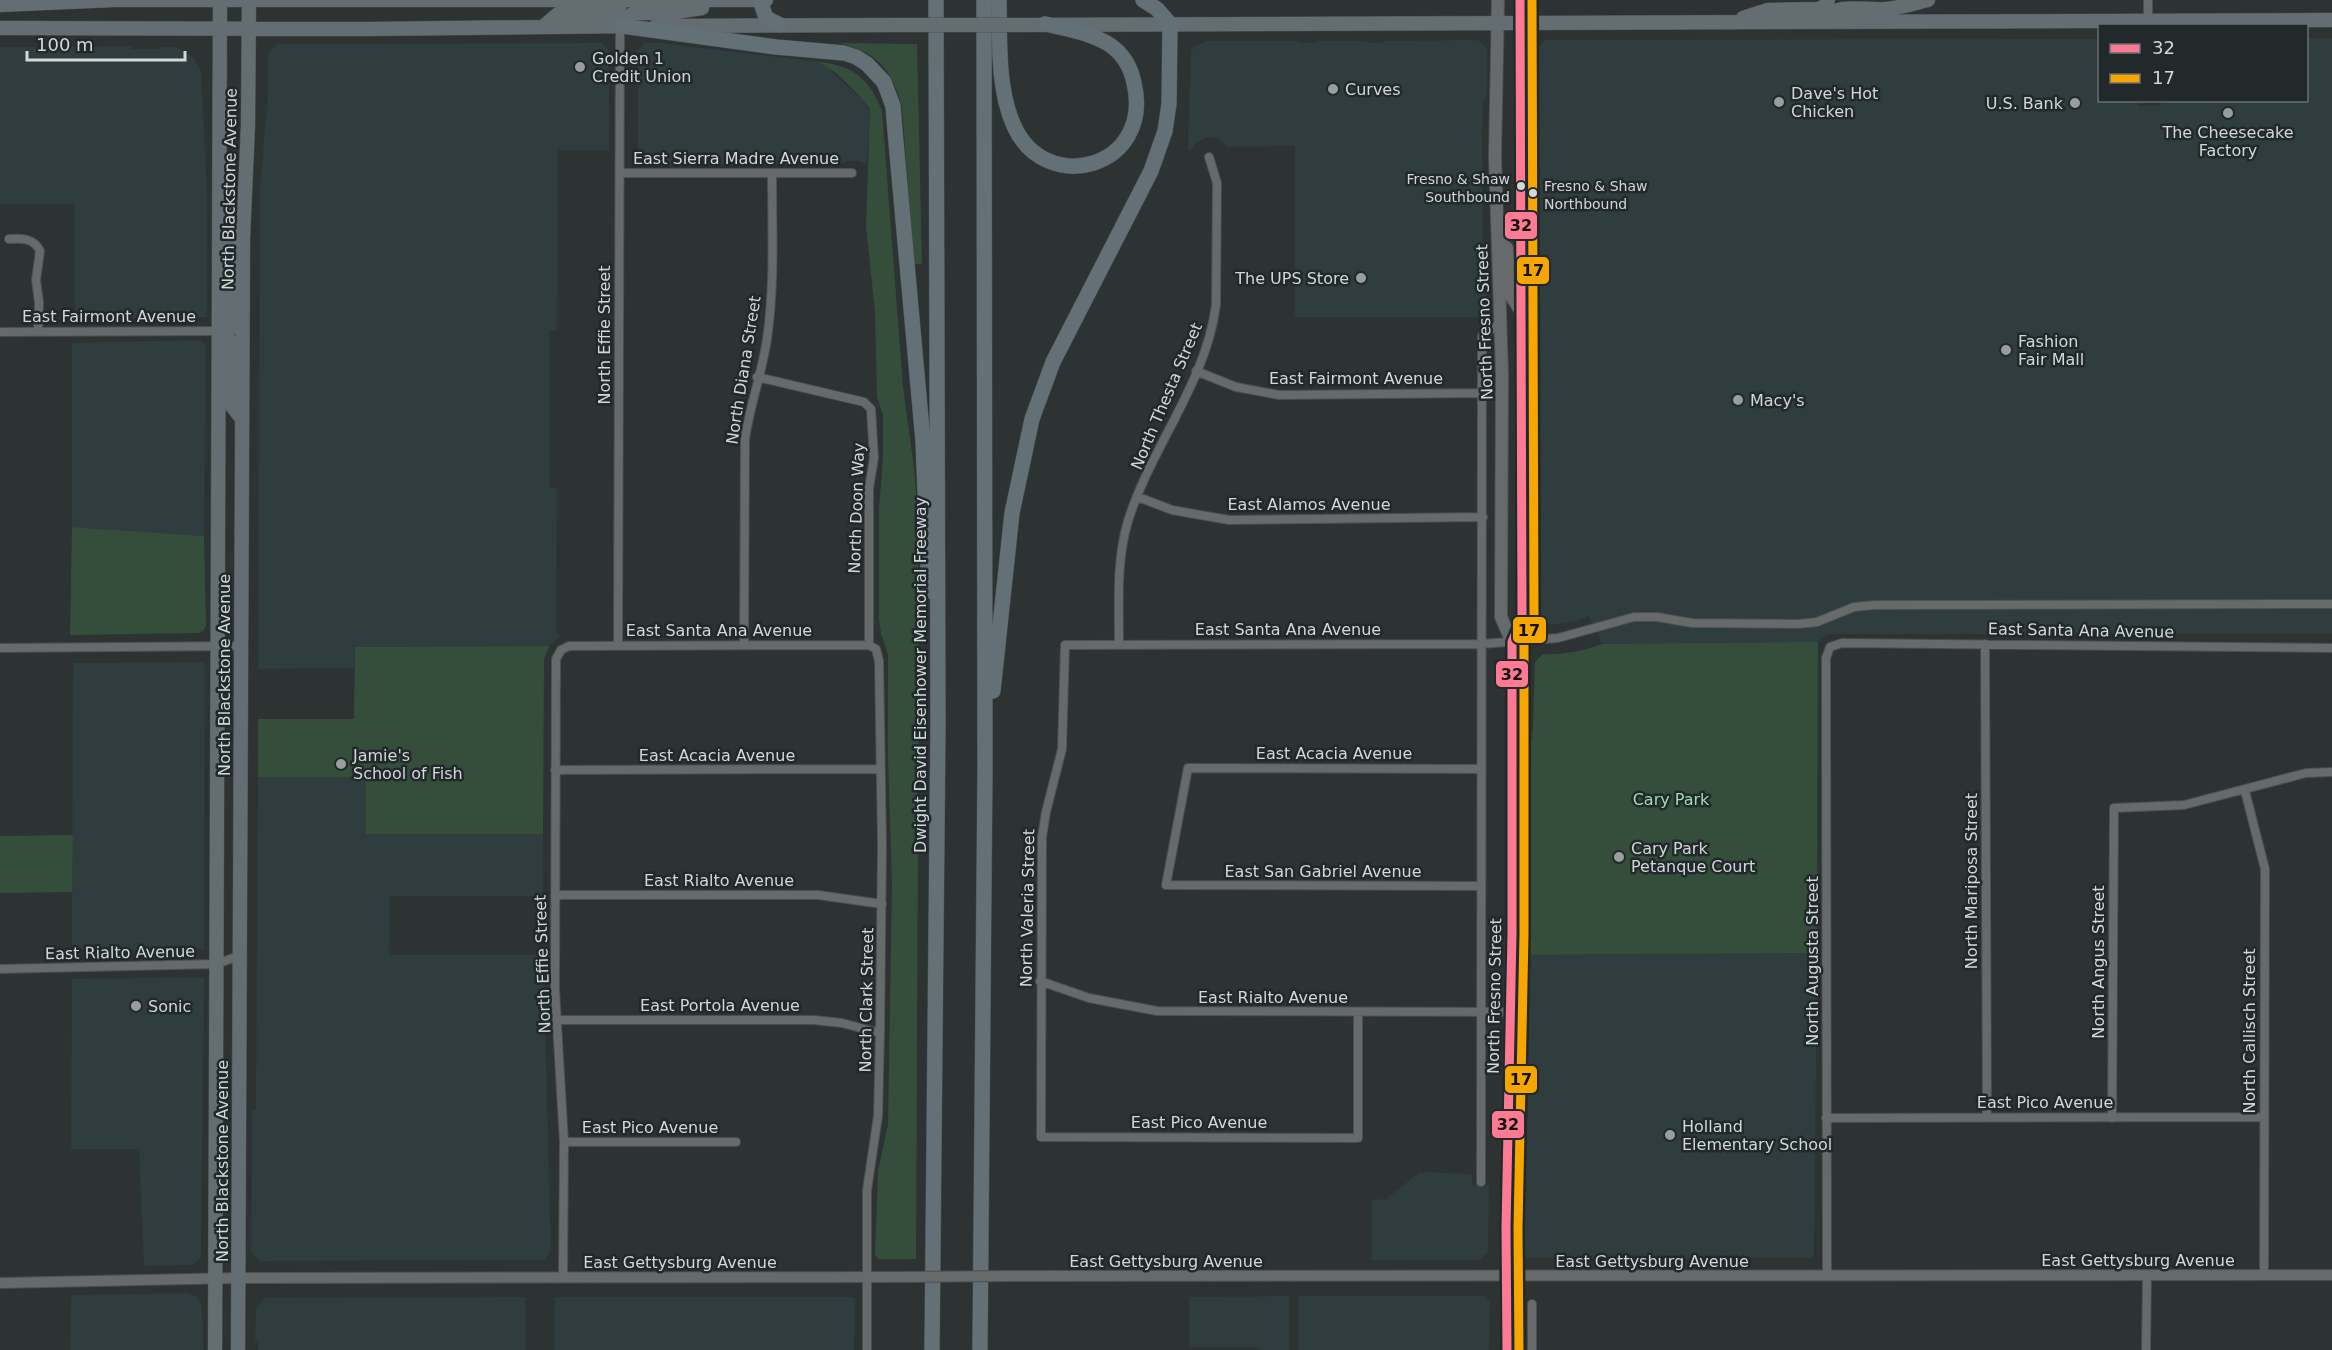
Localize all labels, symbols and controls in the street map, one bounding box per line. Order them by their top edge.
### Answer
scale bar [27,24,184,62]
legend [2098,24,2308,102]
text: 100 m [36,34,94,55]
text: 32 [2152,37,2175,58]
place label: Golden 1 Credit Union [592,49,691,86]
marker: Golden 1 Credit Union [573,60,587,74]
text: 17 [2152,67,2175,88]
place label: Curves [1345,80,1401,99]
marker: Curves [1326,82,1340,96]
place label: Dave's Hot Chicken [1791,84,1878,121]
street label: North Blackstone Avenue [218,88,241,290]
place label: U.S. Bank [1986,94,2064,113]
marker: Dave's Hot Chicken [1772,95,1786,109]
marker: U.S. Bank [2068,96,2082,110]
marker: The Cheesecake Factory [2221,106,2235,120]
place label: The Cheesecake Factory [2161,123,2294,160]
street label: East Sierra Madre Avenue [633,149,839,168]
place label: Fresno & Shaw Southbound [1407,171,1510,205]
place label: Fresno & Shaw Northbound [1544,178,1647,212]
marker: Fresno & Shaw Southbound [1515,180,1527,192]
marker: Fresno & Shaw Northbound [1527,187,1539,199]
line badge: 32 [1504,211,1538,240]
text: 32 [1510,216,1532,235]
street label: North Fresno Street [1472,244,1497,400]
line badge: 17 [1516,256,1550,285]
text: 17 [1522,261,1544,280]
street label: North Effie Street [595,266,614,404]
place label: The UPS Store [1234,269,1349,288]
marker: The UPS Store [1354,271,1368,285]
street label: North Diana Street [722,294,765,446]
street label: East Fairmont Avenue [22,307,196,326]
street label: North Thesta Street [1127,320,1206,472]
place label: Fashion Fair Mall [2018,332,2084,369]
marker: Fashion Fair Mall [1999,343,2013,357]
street label: East Fairmont Avenue [1269,369,1443,388]
place label: Macy's [1750,391,1805,410]
marker: Macy's [1731,393,1745,407]
street label: North Doon Way [845,442,868,574]
street label: East Alamos Avenue [1227,495,1391,514]
street label: Dwight David Eisenhower Memorial Freeway [911,497,930,853]
street label: North Blackstone Avenue [215,574,234,776]
line badge: 17 [1512,616,1547,644]
street label: East Santa Ana Avenue [1988,619,2174,642]
street label: East Santa Ana Avenue [1195,620,1381,639]
street label: East Santa Ana Avenue [626,621,812,640]
text: 17 [1518,621,1540,640]
line badge: 32 [1495,660,1529,688]
text: 32 [1501,665,1523,684]
street label: East Acacia Avenue [1256,744,1412,763]
place label: Jamie's School of Fish [352,746,463,783]
street label: East Acacia Avenue [639,746,795,765]
marker: Jamie's School of Fish [334,757,348,771]
park label: Cary Park [1633,790,1710,809]
street label: North Mariposa Street [1962,793,1981,969]
street label: North Valeria Street [1017,829,1038,987]
place label: Cary Park Petanque Court [1631,839,1755,876]
marker: Cary Park Petanque Court [1612,850,1626,864]
street label: East San Gabriel Avenue [1225,862,1422,881]
street label: East Rialto Avenue [644,871,794,890]
street label: North Augusta Street [1803,876,1822,1046]
street label: North Angus Street [2089,885,2108,1039]
street label: North Effie Street [531,894,554,1034]
street label: North Fresno Street [1484,918,1505,1074]
street label: North Clark Street [856,927,877,1073]
street label: East Rialto Avenue [45,942,195,963]
street label: North Callisch Street [2240,948,2259,1114]
street label: East Rialto Avenue [1198,988,1348,1007]
street label: East Portola Avenue [640,996,800,1015]
place label: Sonic [148,997,191,1016]
marker: Sonic [129,999,143,1013]
street label: North Blackstone Avenue [213,1060,232,1262]
line badge: 17 [1504,1065,1538,1094]
text: 17 [1510,1070,1532,1089]
street label: East Pico Avenue [1977,1093,2113,1112]
line badge: 32 [1491,1110,1525,1139]
street label: East Pico Avenue [1131,1113,1267,1132]
text: 32 [1497,1115,1519,1134]
place label: Holland Elementary School [1682,1117,1832,1154]
street label: East Pico Avenue [582,1118,718,1137]
marker: Holland Elementary School [1663,1128,1677,1142]
street label: East Gettysburg Avenue [2041,1251,2235,1270]
street label: East Gettysburg Avenue [1069,1252,1263,1271]
street label: East Gettysburg Avenue [1555,1252,1749,1271]
street label: East Gettysburg Avenue [583,1253,777,1272]

